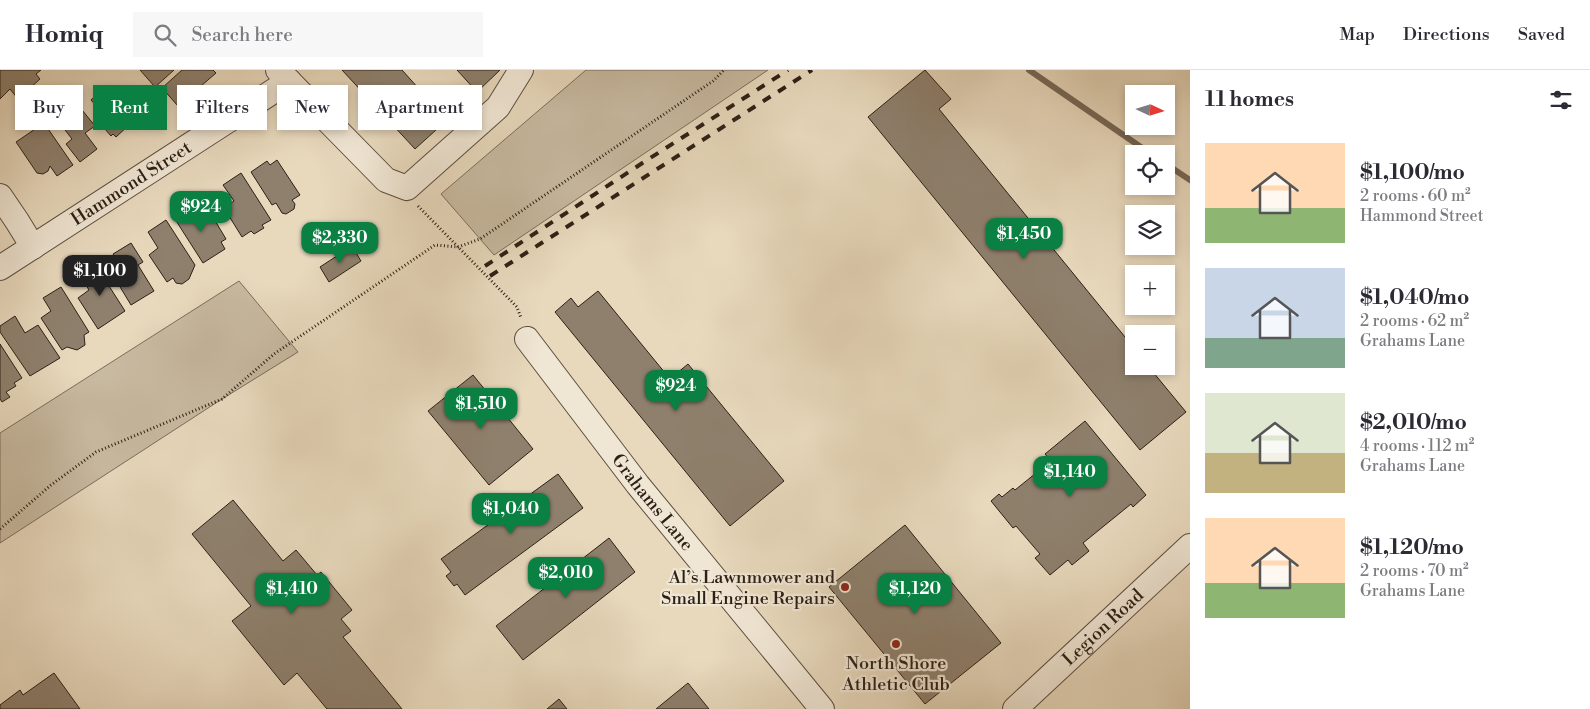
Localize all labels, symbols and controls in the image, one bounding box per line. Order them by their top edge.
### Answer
search box [133,12,483,57]
text: Homiq [25,20,103,50]
icon: search [151,21,179,49]
text: Search here [191,23,293,47]
text: Map [1339,23,1375,46]
text: Directions [1403,23,1490,46]
text: Saved [1518,23,1565,46]
chip: Buy [15,85,83,130]
chip: Rent [93,85,167,130]
chip: Filters [177,85,267,130]
chip: New [277,85,348,130]
chip: Apartment [358,85,482,130]
north arrow [1125,85,1175,135]
map controls [1125,85,1175,375]
icon: filters [1547,86,1575,114]
text: 11 homes [1205,87,1294,113]
street label: Hammond Street [66,136,196,231]
button: locate [1125,145,1175,195]
text: $1,100/mo [1360,160,1465,186]
icon: home [1245,163,1305,223]
text: 2 rooms · 60 m² [1360,186,1471,206]
pin: $924 [171,190,231,233]
text: $924 [181,197,221,217]
button: layers [1125,205,1175,255]
text: Hammond Street [1360,206,1483,226]
pin: $1,450 [983,218,1065,260]
pin: $2,330 [299,222,381,264]
text: $1,450 [997,224,1051,244]
text: $2,330 [312,228,368,248]
pin: $1,100 [59,254,141,297]
text: $1,100 [74,261,126,281]
button: + [1125,265,1175,315]
text: $1,040/mo [1360,285,1469,311]
icon: home [1245,288,1305,348]
text: 2 rooms · 62 m² [1360,311,1469,331]
button: − [1125,325,1175,375]
text: Grahams Lane [1360,331,1465,351]
pin: $924 [646,370,706,412]
text: $924 [656,376,696,396]
pin: $1,510 [440,388,522,430]
text: $1,510 [455,394,507,414]
text: $2,010/mo [1360,410,1467,436]
icon: home [1245,413,1305,473]
text: 4 rooms · 112 m² [1360,436,1474,456]
street label: Grahams Lane [607,449,699,555]
pin: $1,140 [1029,456,1111,498]
text: Grahams Lane [1360,456,1465,476]
text: $1,140 [1044,462,1096,482]
pin: $1,040 [470,492,552,535]
text: $1,040 [483,499,539,519]
text: $1,120/mo [1360,535,1464,561]
icon: home [1245,538,1305,598]
pin: $2,010 [525,556,607,599]
text: 2 rooms · 70 m² [1360,561,1469,581]
text: $2,010 [539,563,593,583]
place label: Al’s Lawnmower and Small Engine Repairs [661,566,836,610]
pin: $1,410 [251,572,333,615]
pin: $1,120 [874,572,956,615]
text: $1,410 [266,579,318,599]
text: $1,120 [889,579,941,599]
marker: Al’s Lawnmower and Small Engine Repairs [839,581,851,593]
text: Grahams Lane [1360,581,1465,601]
street label: Legion Road [1057,583,1149,671]
marker: North Shore Athletic Club [890,638,902,650]
place label: North Shore Athletic Club [841,652,950,696]

